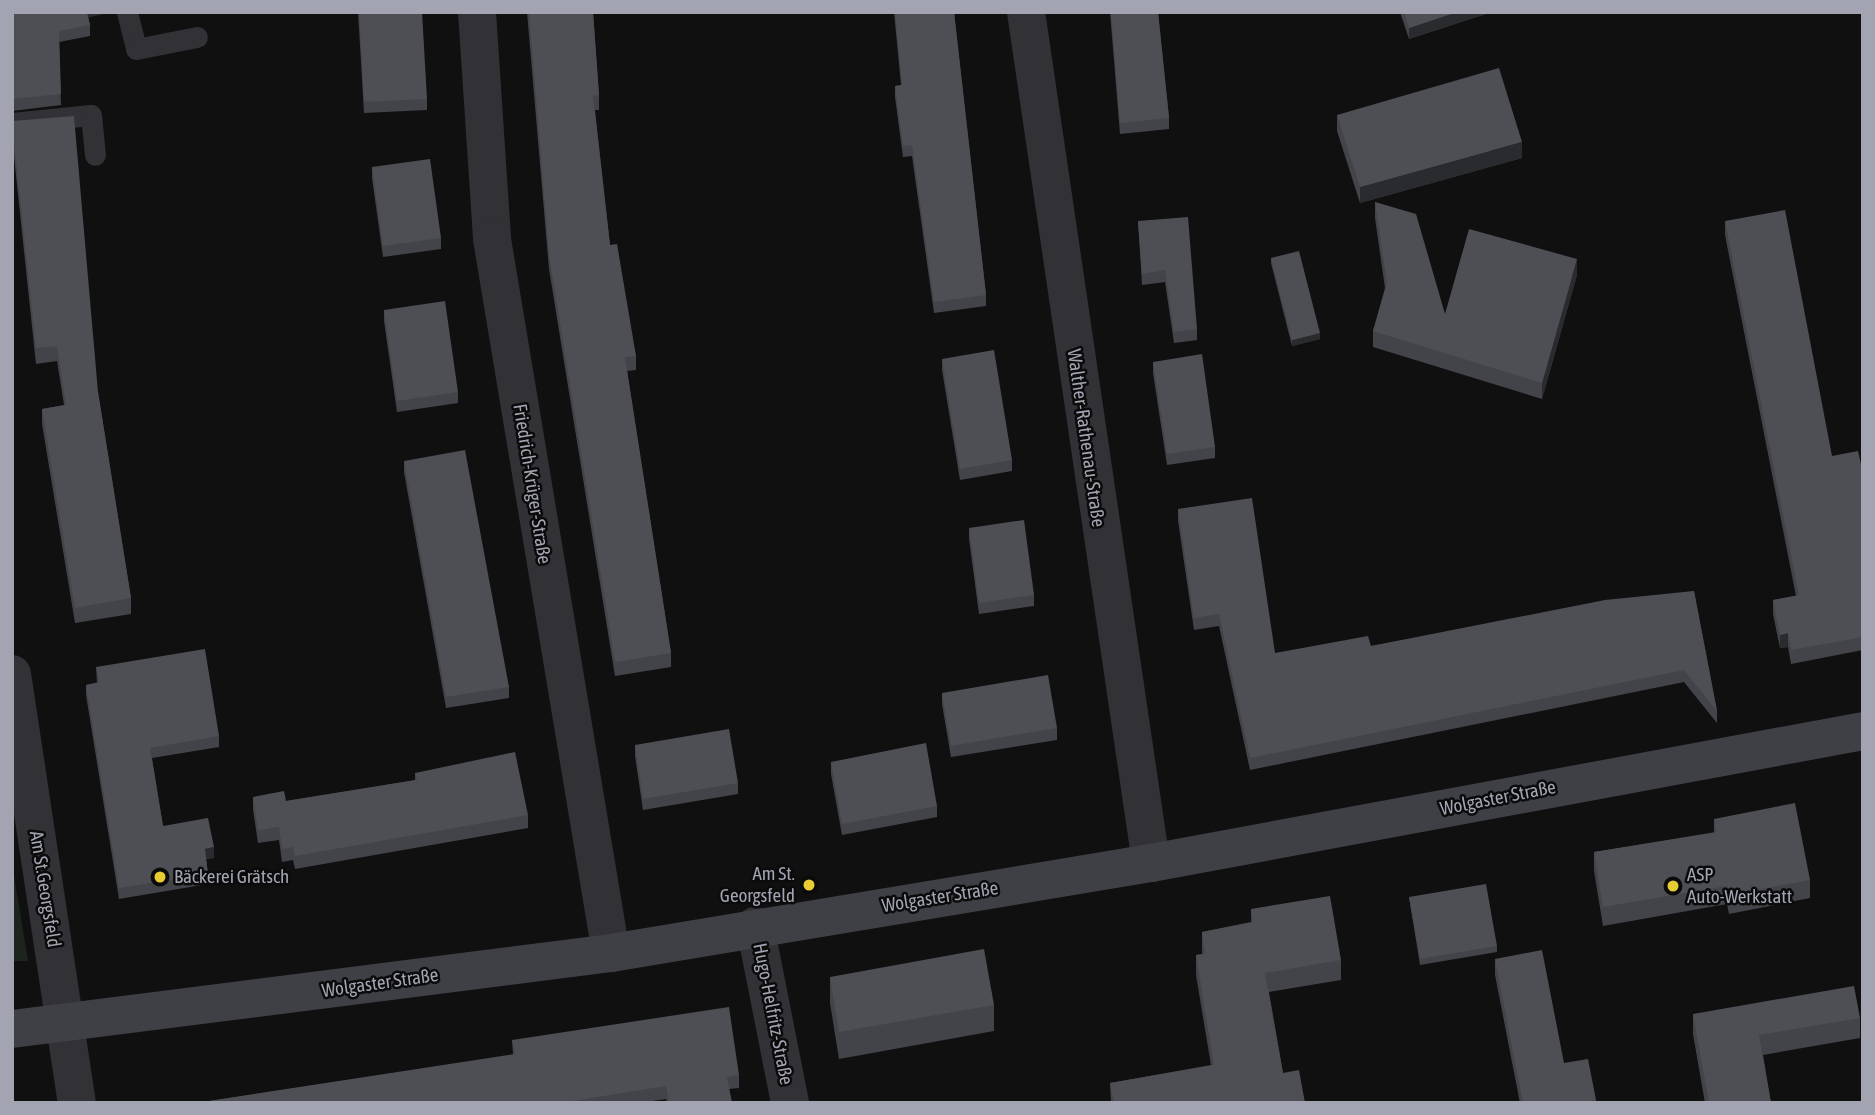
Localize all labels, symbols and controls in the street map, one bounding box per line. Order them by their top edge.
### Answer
street label: Walther-Rathenau-Straße [1062,348,1110,528]
street label: Friedrich-Krüger-Straße [508,402,556,566]
street label: Wolgaster Straße [1438,776,1558,820]
street label: Am St.Georgsfeld [25,829,65,949]
place label: Am St. Georgsfeld [720,863,795,907]
place label: ASP Auto-Werkstatt [1687,864,1792,908]
place label: Bäckerei Grätsch [174,866,289,888]
marker: Bäckerei Grätsch [152,869,168,885]
marker: Am St. Georgsfeld [801,877,817,893]
street label: Wolgaster Straße [880,877,1000,917]
marker: ASP Auto-Werkstatt [1665,878,1681,894]
street label: Hugo-Helfritz-Straße [748,941,798,1087]
street label: Wolgaster Straße [320,964,440,1002]

